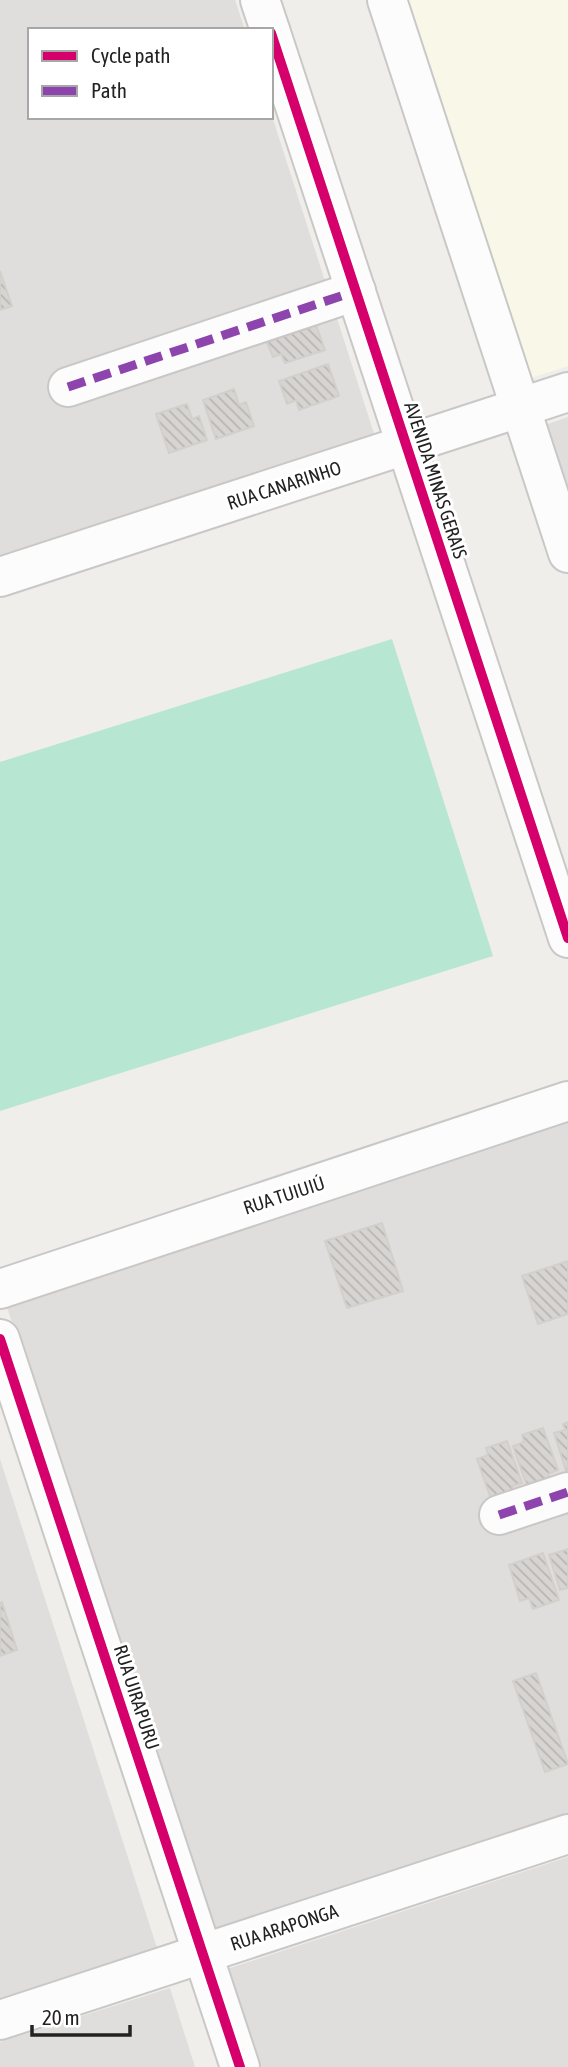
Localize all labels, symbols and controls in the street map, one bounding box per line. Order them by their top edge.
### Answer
legend [28,28,273,119]
text: Cycle path [91,43,170,67]
text: Path [91,78,127,102]
street label: AVENIDA MINAS GERAIS [400,399,472,561]
street label: RUA CANARINHO [224,456,344,514]
street label: RUA TUIUIÚ [241,1172,327,1218]
street label: RUA UIRAPURU [110,1642,164,1752]
street label: RUA ARAPONGA [227,1899,341,1955]
scale bar [32,1994,130,2038]
text: 20 m [42,2005,80,2029]

